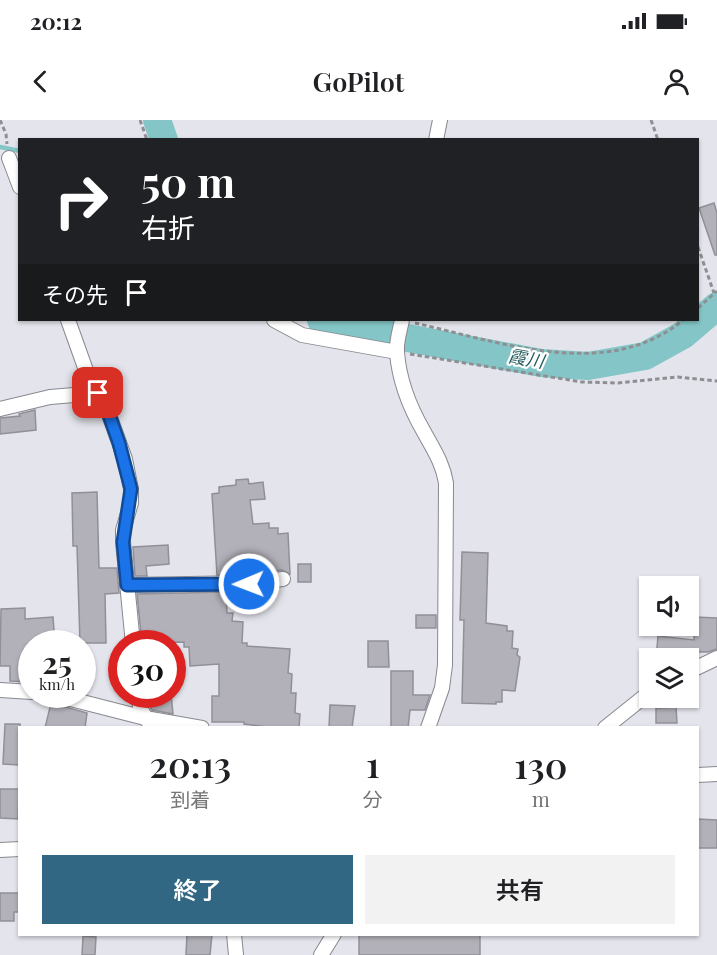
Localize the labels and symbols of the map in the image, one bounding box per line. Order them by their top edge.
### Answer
water label: 霞川 [506,343,548,373]
pin [72,367,123,418]
position arrow [217,552,281,616]
speed limit sign: 30 [108,630,186,708]

